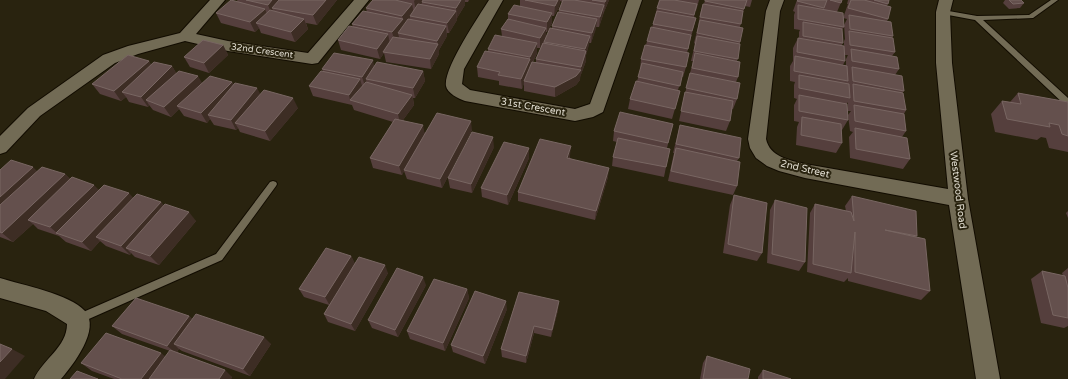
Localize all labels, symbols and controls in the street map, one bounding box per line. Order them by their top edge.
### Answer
street label: 32nd Crescent [230,41,294,61]
street label: 31st Crescent [500,95,566,119]
street label: Westwood Road [947,151,969,229]
street label: 2nd Street [779,158,831,180]

